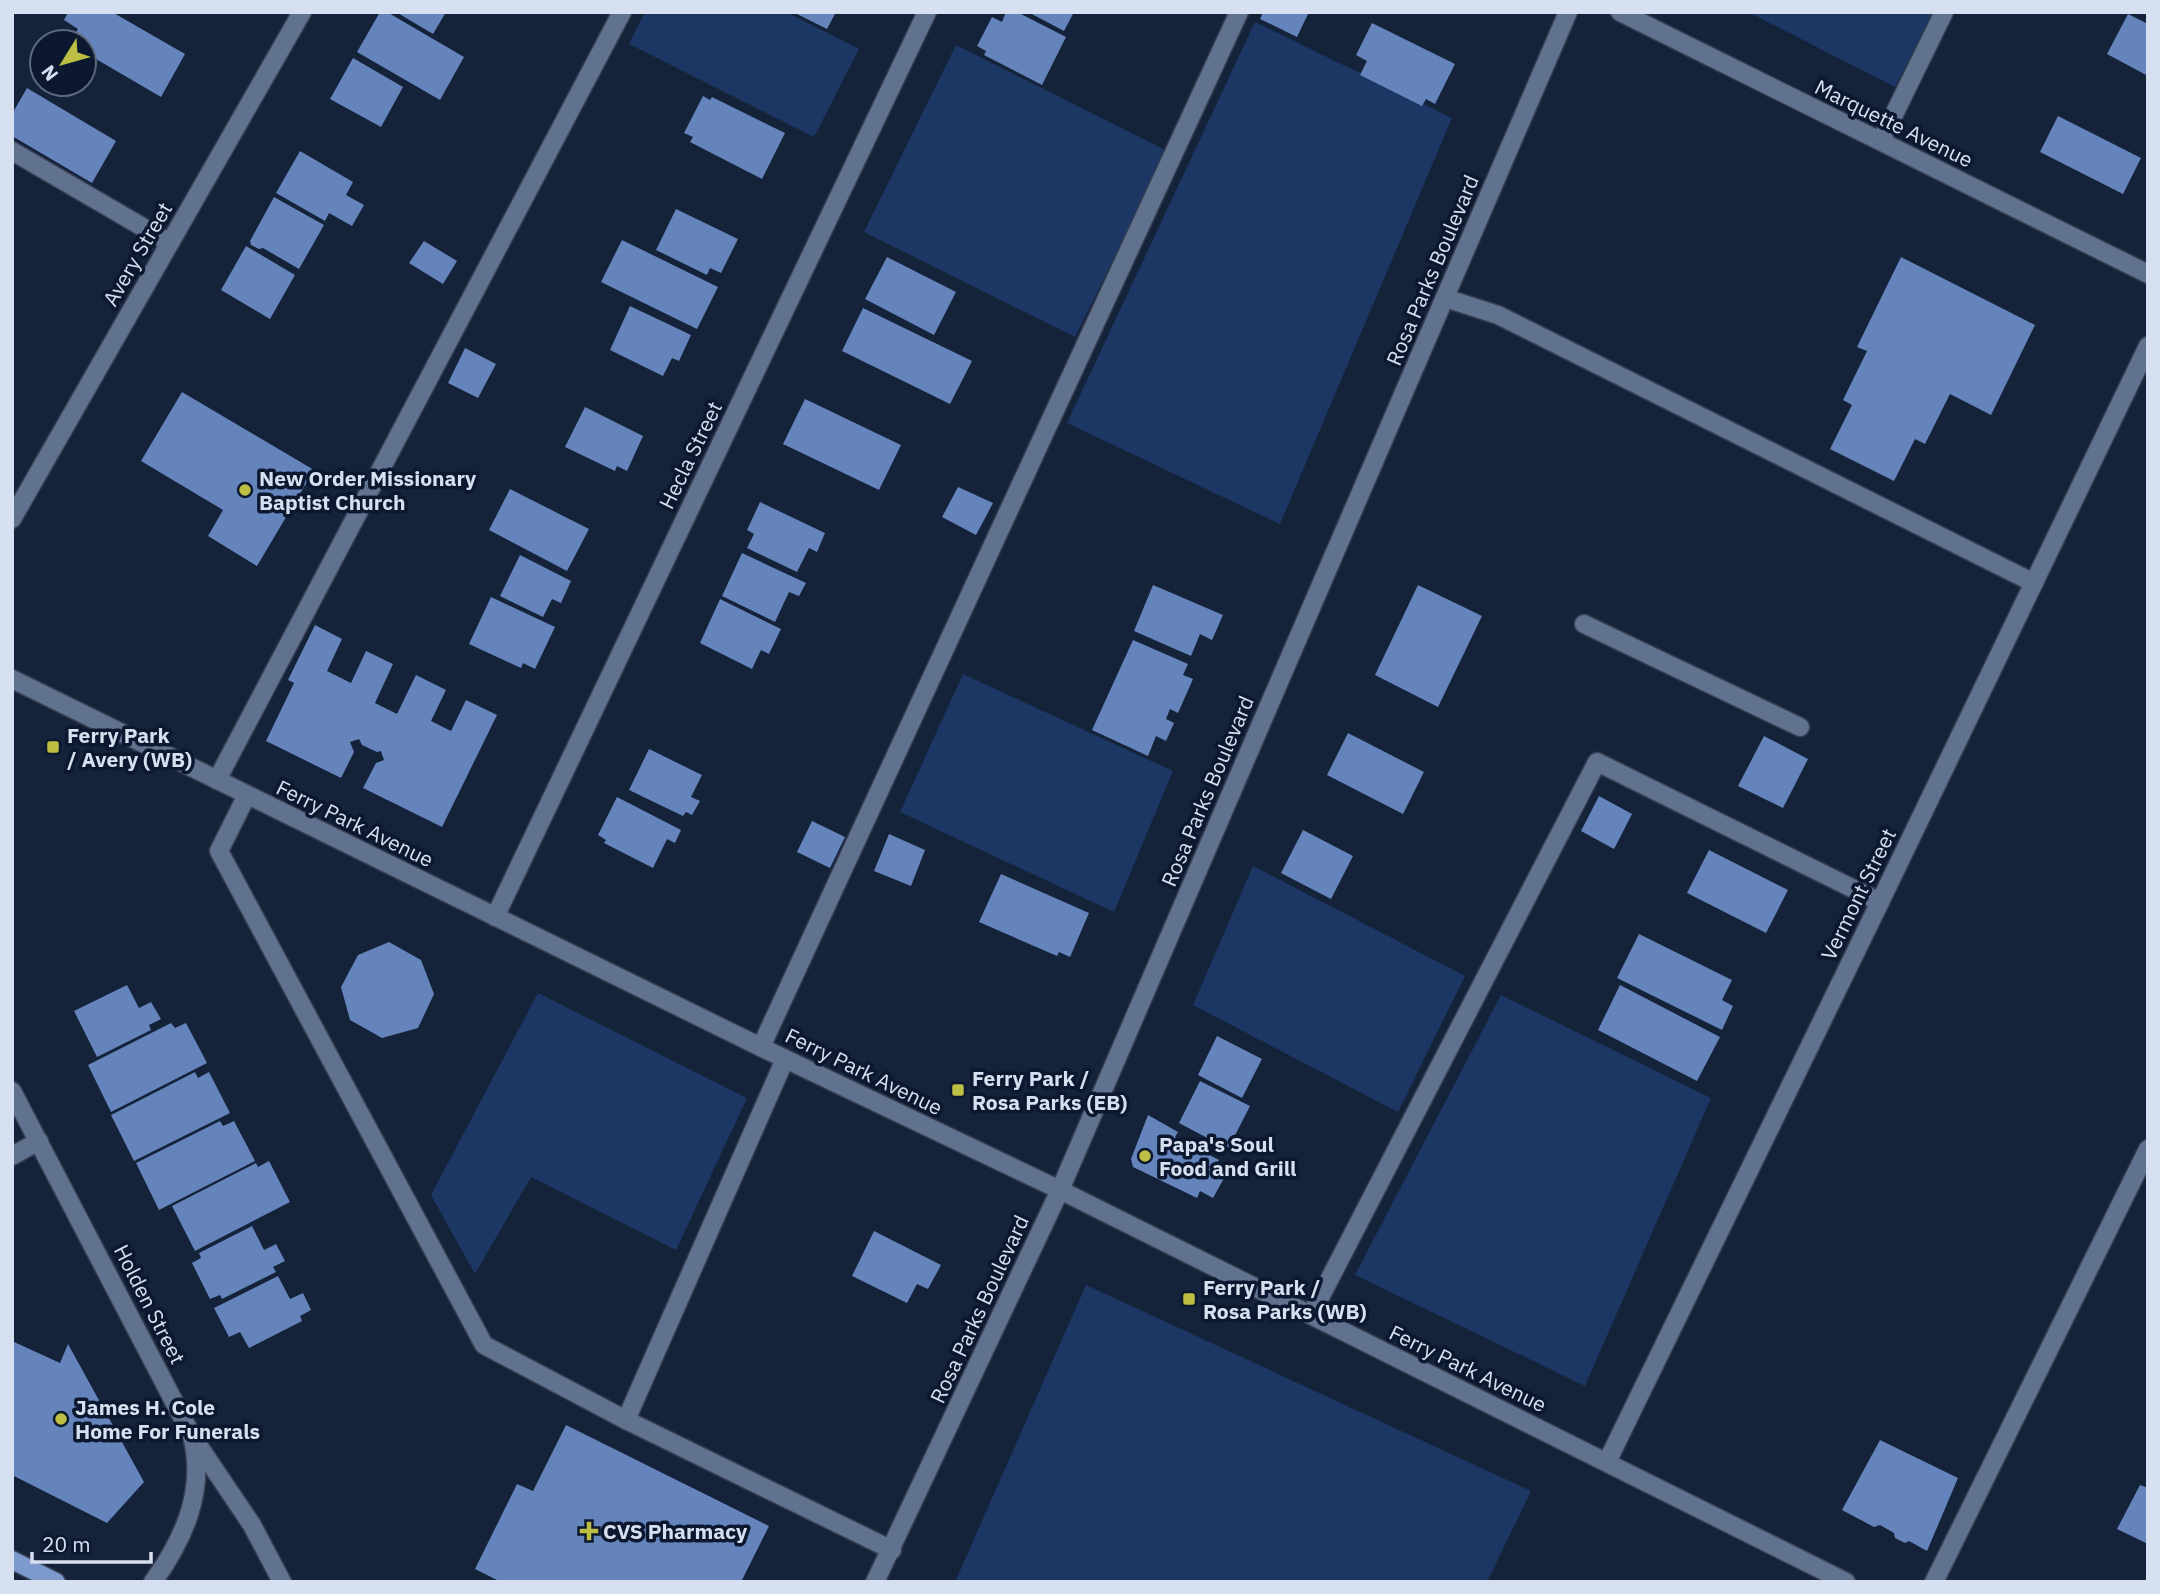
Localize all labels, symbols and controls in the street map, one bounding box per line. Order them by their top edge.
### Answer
north arrow [28,28,98,98]
text: N [36,61,63,86]
street label: Marquette Avenue [1810,73,1978,173]
street label: Rosa Parks Boulevard [1379,170,1485,370]
street label: Avery Street [96,197,178,311]
street label: Hecla Street [652,397,728,513]
place label: New Order Missionary Baptist Church [259,464,477,516]
marker: New Order Missionary Baptist Church [237,482,253,498]
street label: Rosa Parks Boulevard [1154,691,1260,891]
place label: Ferry Park / Avery (WB) [67,721,192,773]
marker: Ferry Park / Avery (WB) [45,739,61,755]
street label: Ferry Park Avenue [272,773,438,873]
street label: Vermont Street [1814,823,1902,965]
street label: Ferry Park Avenue [781,1021,947,1121]
place label: Ferry Park / Rosa Parks (EB) [972,1064,1127,1116]
marker: Ferry Park / Rosa Parks (EB) [950,1082,966,1098]
place label: Papa's Soul Food and Grill [1159,1130,1296,1182]
marker: Papa's Soul Food and Grill [1137,1148,1153,1164]
street label: Rosa Parks Boulevard [923,1210,1035,1408]
street label: Holden Street [108,1239,192,1369]
place label: Ferry Park / Rosa Parks (WB) [1203,1273,1367,1325]
marker: Ferry Park / Rosa Parks (WB) [1181,1291,1197,1307]
street label: Ferry Park Avenue [1385,1318,1551,1418]
place label: James H. Cole Home For Funerals [75,1393,260,1445]
marker: James H. Cole Home For Funerals [53,1411,69,1427]
place label: CVS Pharmacy [603,1517,748,1545]
scale bar [32,1520,150,1564]
marker: CVS Pharmacy [581,1523,597,1539]
text: 20 m [42,1530,91,1558]

